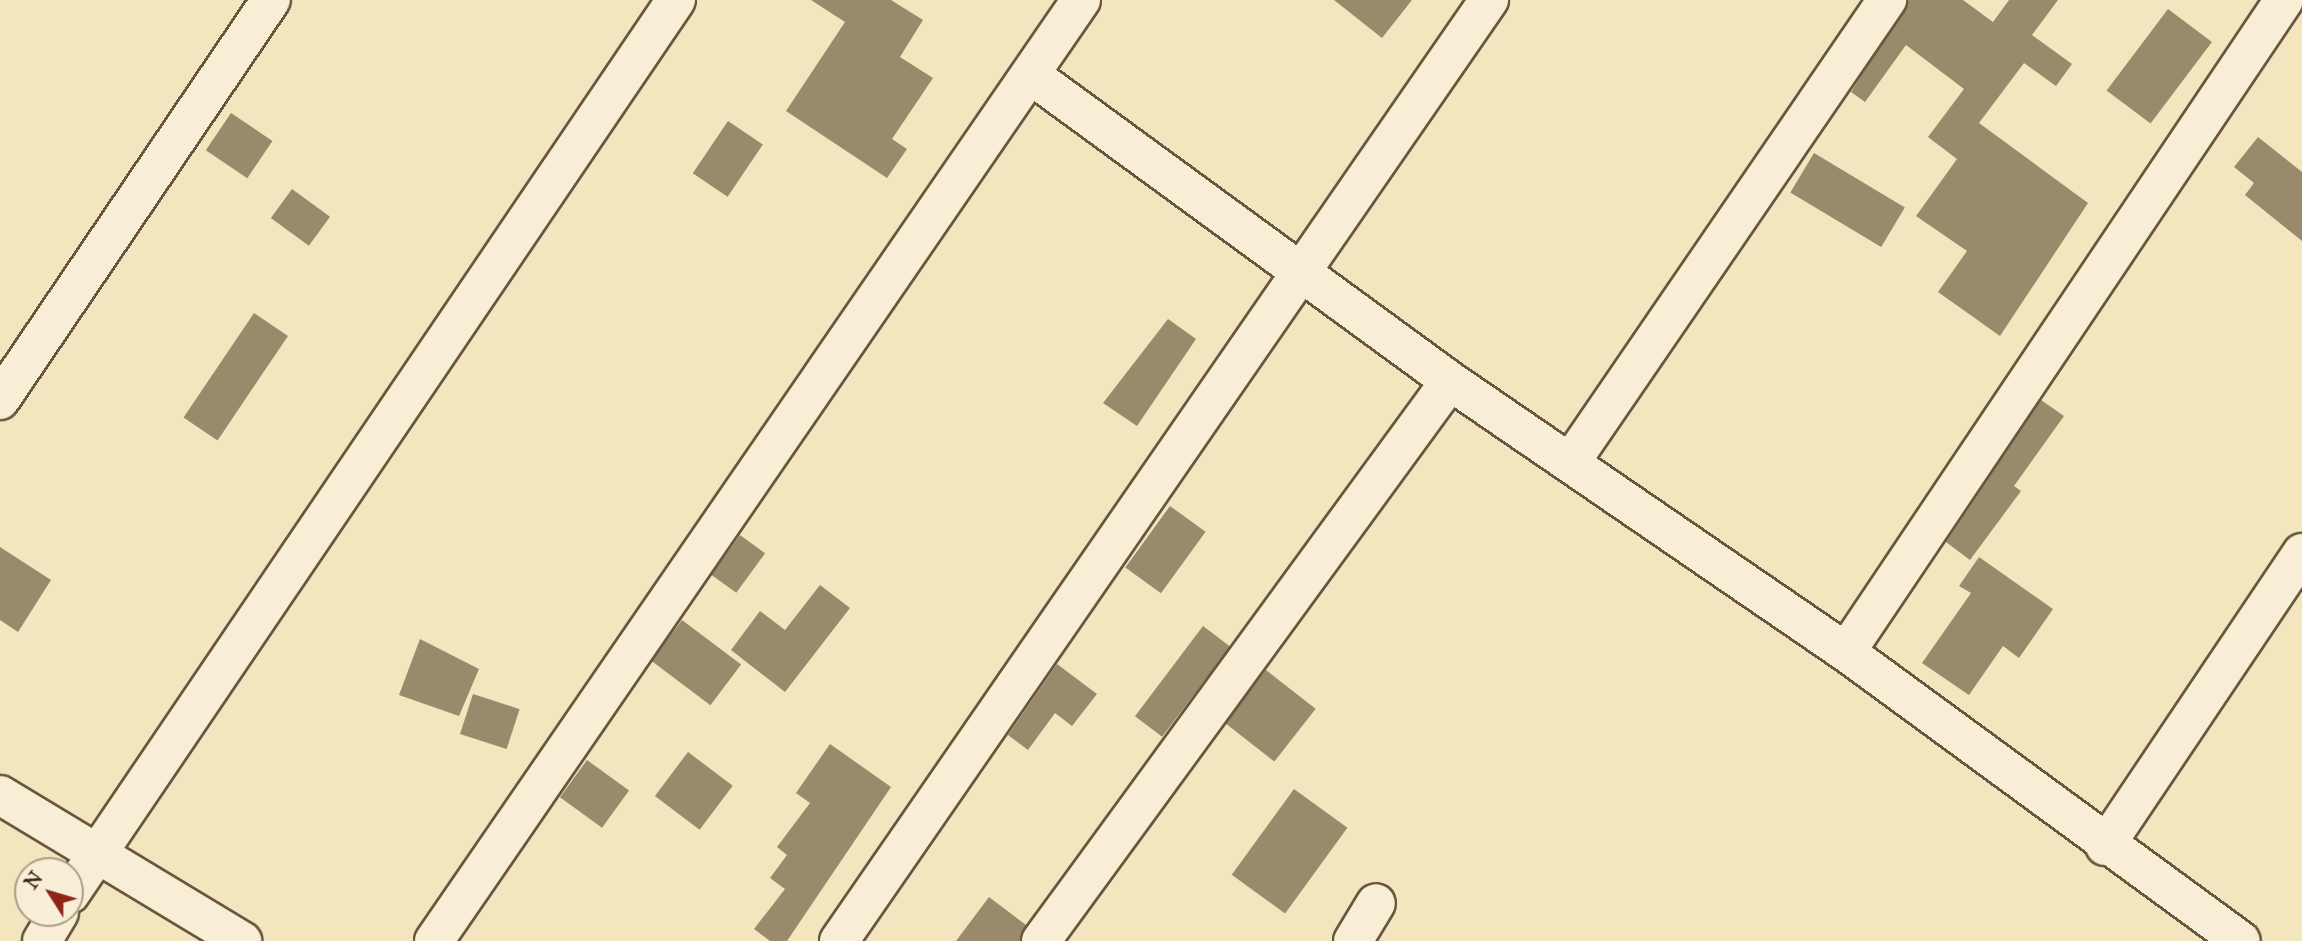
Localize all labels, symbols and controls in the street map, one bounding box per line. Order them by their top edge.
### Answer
north arrow [14,857,84,927]
text: N [19,867,47,894]

